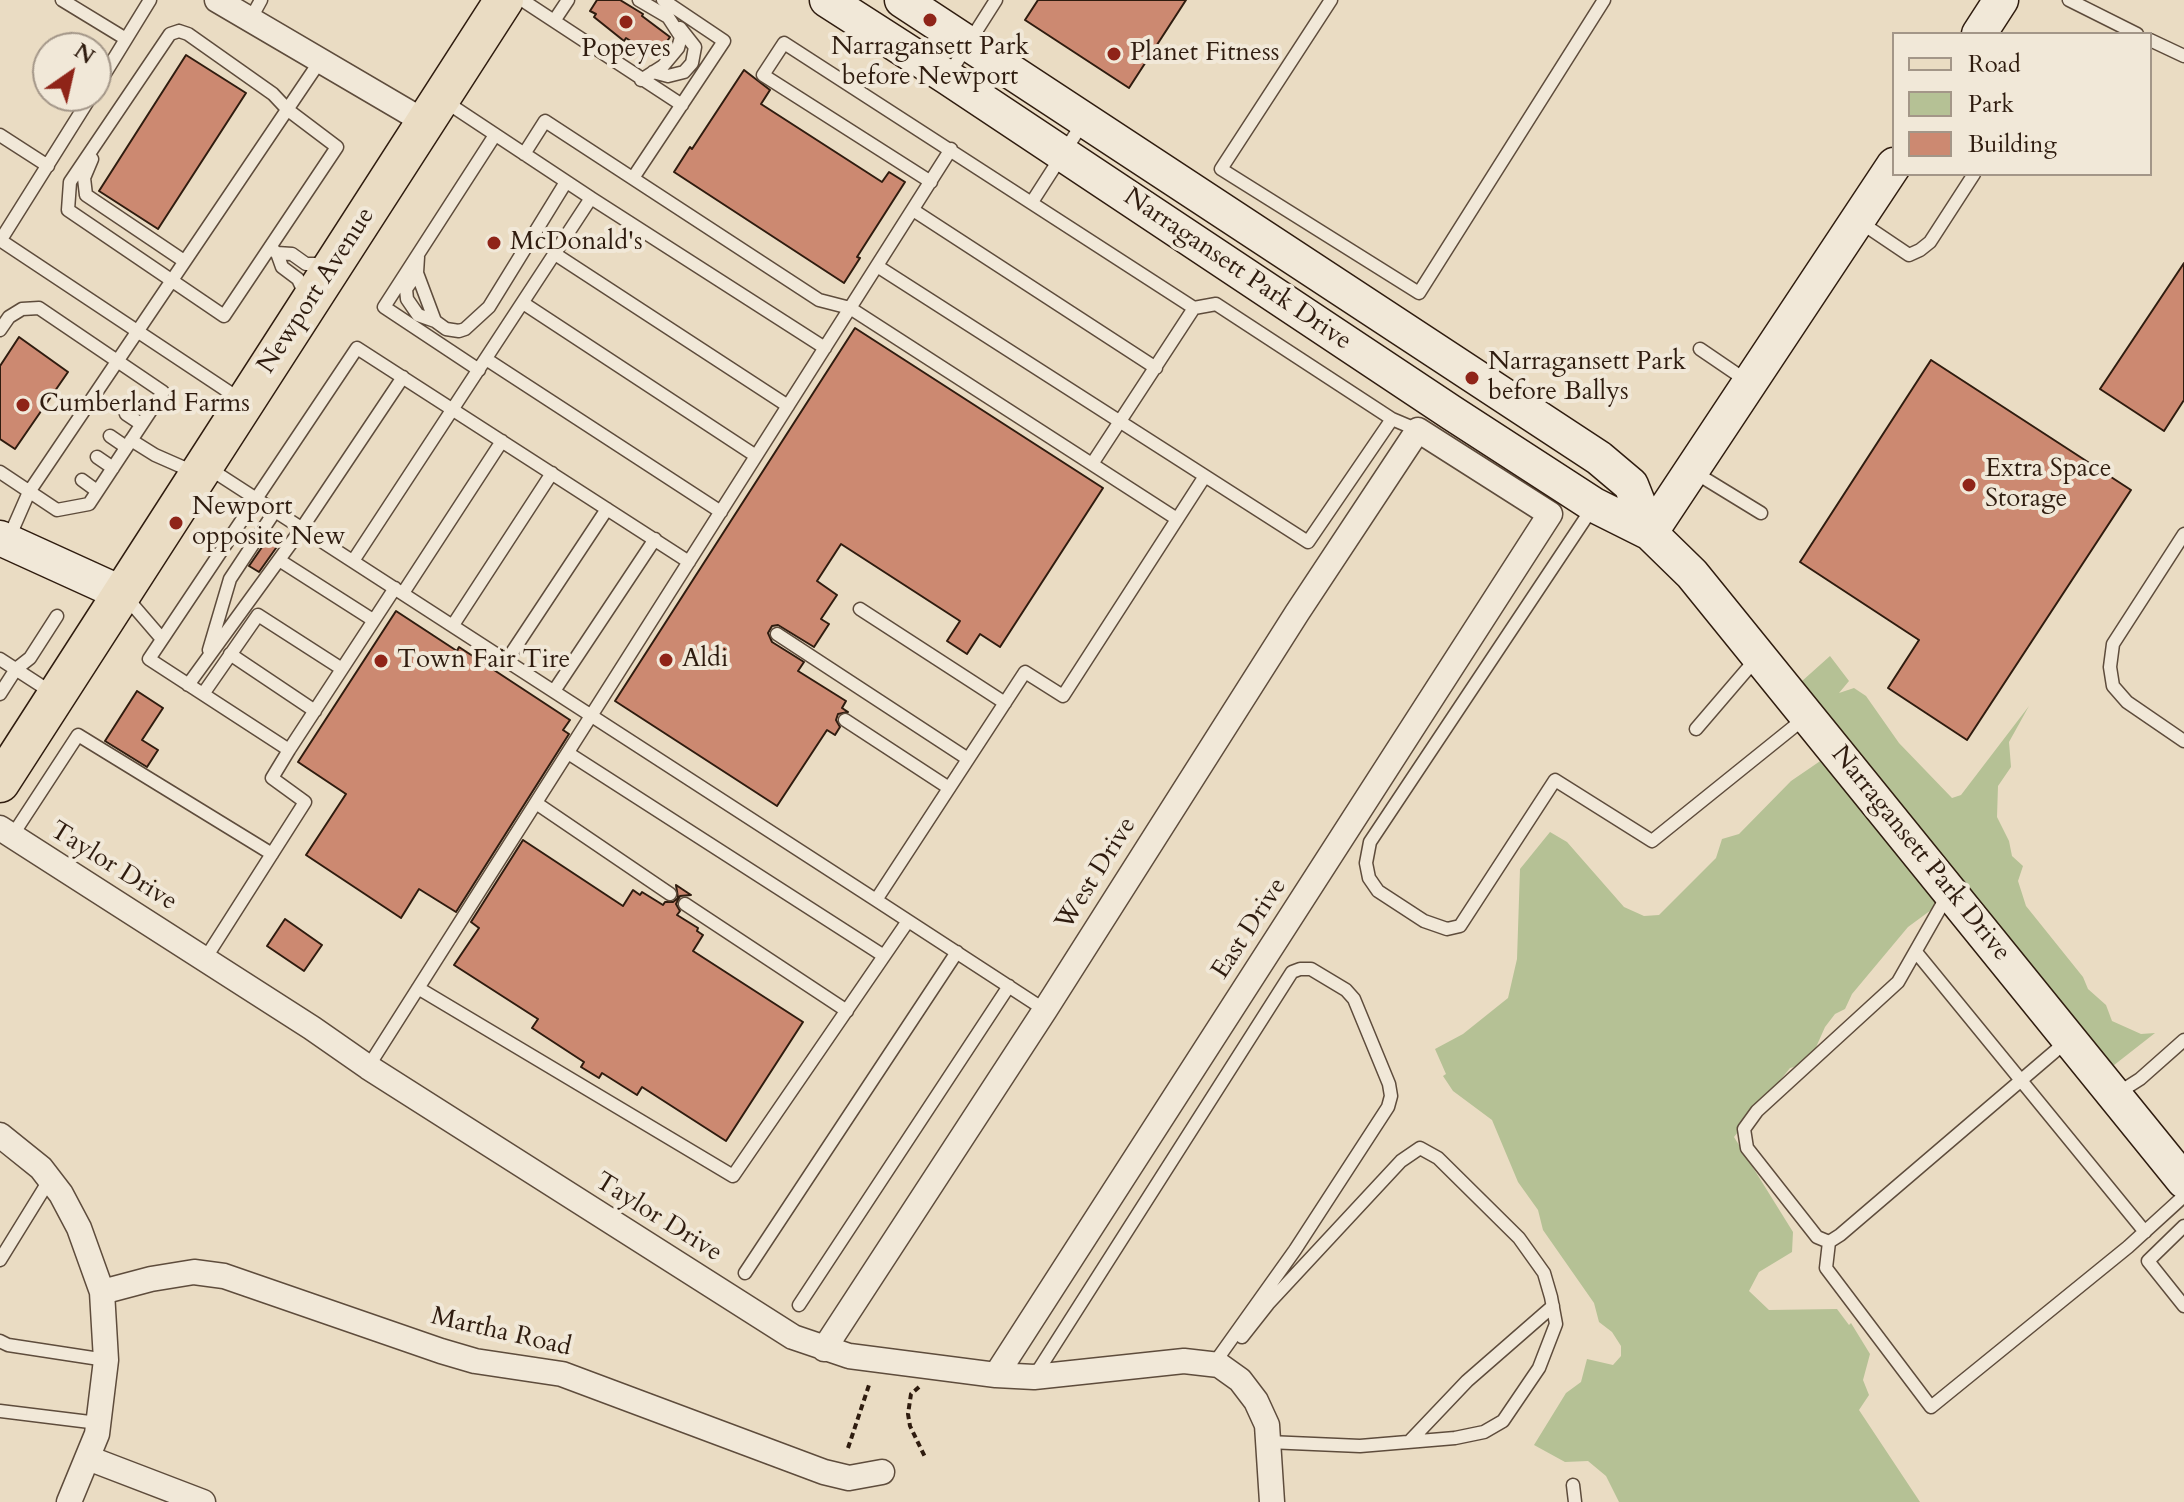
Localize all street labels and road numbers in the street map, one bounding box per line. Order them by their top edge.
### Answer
street label: Narragansett Park Drive [1117,182,1357,358]
street label: Newport Avenue [252,202,382,380]
street label: Narragansett Park Drive [1824,740,2016,968]
street label: West Drive [1050,812,1144,936]
street label: Taylor Drive [44,816,182,918]
street label: East Drive [1206,873,1294,985]
street label: Taylor Drive [589,1167,727,1269]
street label: Martha Road [428,1302,574,1364]

